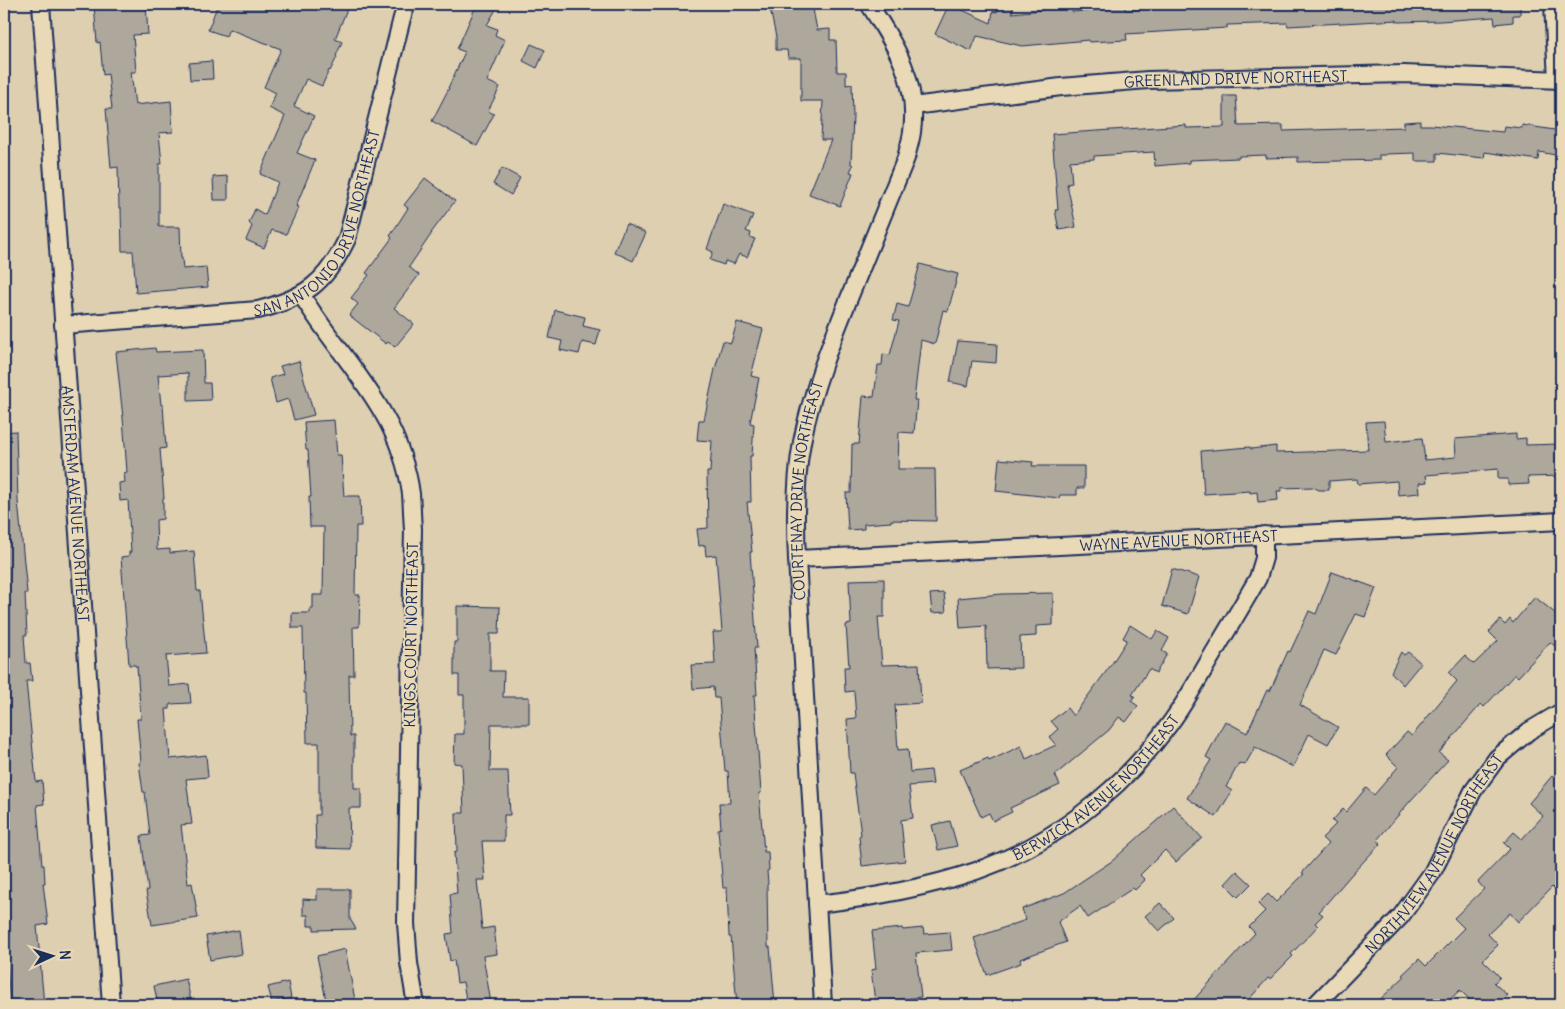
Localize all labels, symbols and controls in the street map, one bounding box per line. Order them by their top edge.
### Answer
street label: GREENLAND DRIVE NORTHEAST [1123,66,1348,91]
street label: SAN ANTONIO DRIVE NORTHEAST [253,127,383,320]
street label: COURTENAY DRIVE NORTHEAST [786,378,827,601]
street label: AMSTERDAM AVENUE NORTHEAST [58,385,94,623]
street label: WAYNE AVENUE NORTHEAST [1079,526,1278,554]
street label: KINGS COURT NORTHEAST [400,542,422,728]
street label: BERWICK AVENUE NORTHEAST [1009,711,1183,864]
street label: NORTHVIEW AVENUE NORTHEAST [1361,750,1507,957]
north arrow [28,932,78,982]
text: N [56,950,74,961]

